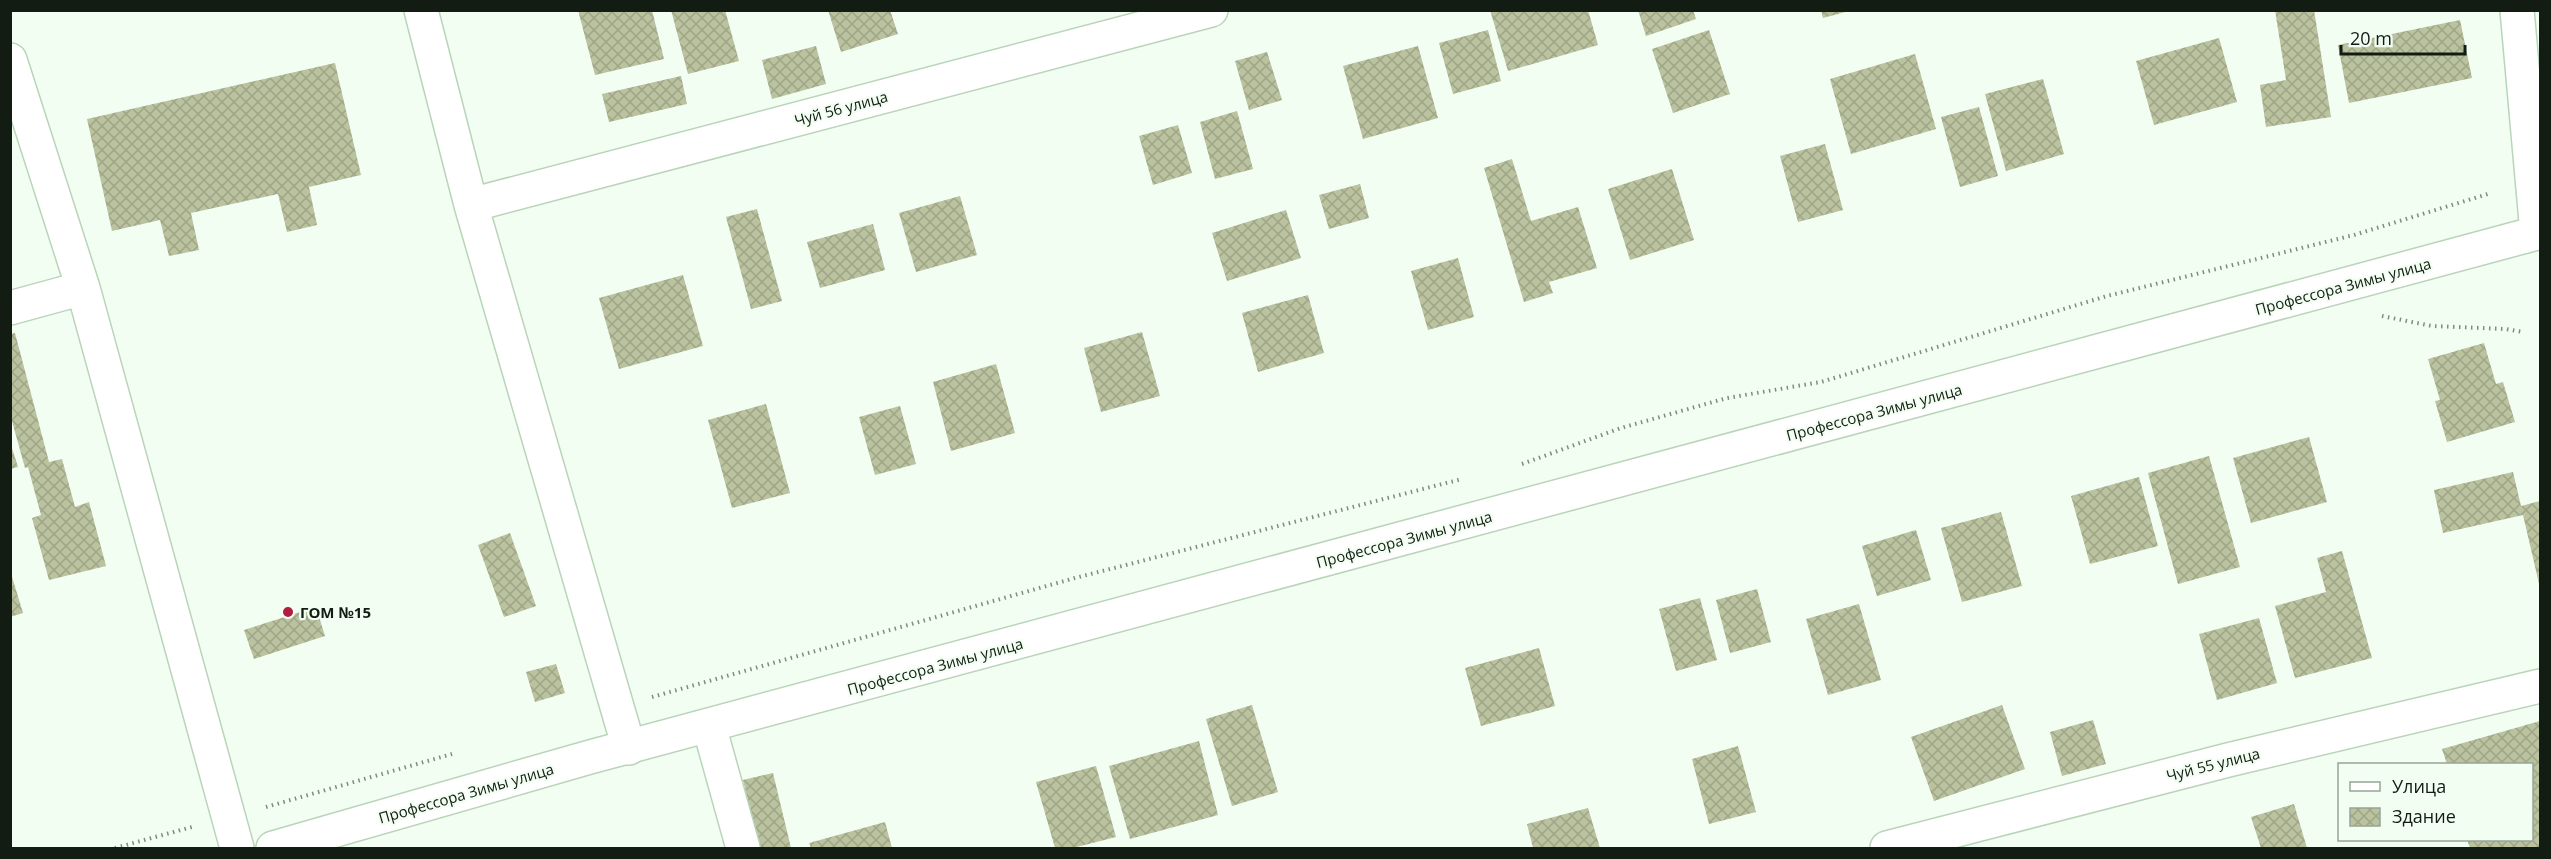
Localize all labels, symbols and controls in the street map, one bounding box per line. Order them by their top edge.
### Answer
scale bar [2341,18,2466,56]
text: 20 m [2350,26,2392,50]
street label: Чуй 56 улица [792,86,890,130]
street label: Профессора Зимы улица [2253,253,2433,319]
street label: Профессора Зимы улица [1784,379,1964,445]
street label: Профессора Зимы улица [1314,506,1494,572]
place label: ГОМ №15 [300,602,371,622]
marker: ГОМ №15 [281,605,295,619]
street label: Профессора Зимы улица [845,633,1025,699]
street label: Чуй 55 улица [2164,743,2262,785]
street label: Профессора Зимы улица [376,758,556,828]
legend [2338,763,2533,841]
text: Улица [2392,774,2446,798]
text: Здание [2392,804,2456,828]

